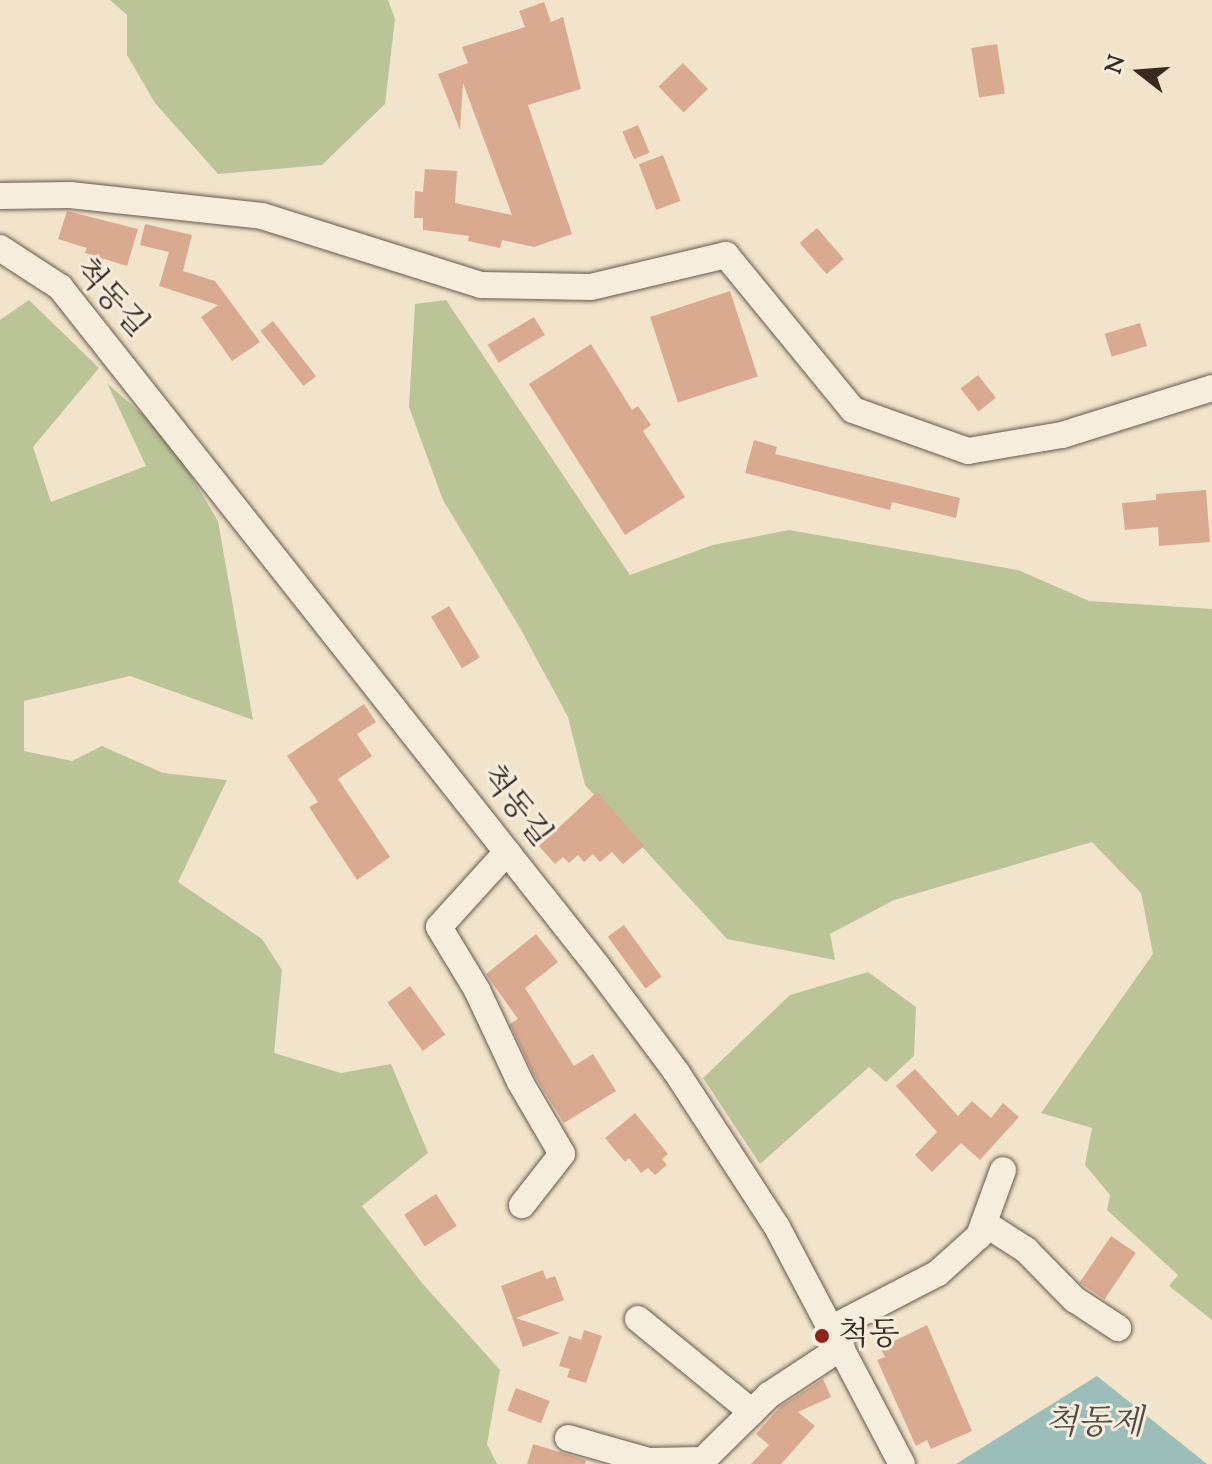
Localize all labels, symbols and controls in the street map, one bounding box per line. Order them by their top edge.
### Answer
north arrow [1100,32,1180,112]
text: N [1099,52,1135,78]
street label: 척동길 [65,252,155,346]
street label: 척동길 [471,759,559,855]
place label: 척동 [838,1317,900,1355]
marker: 척동 [813,1327,831,1345]
water label: 척동제 [1045,1405,1143,1445]

